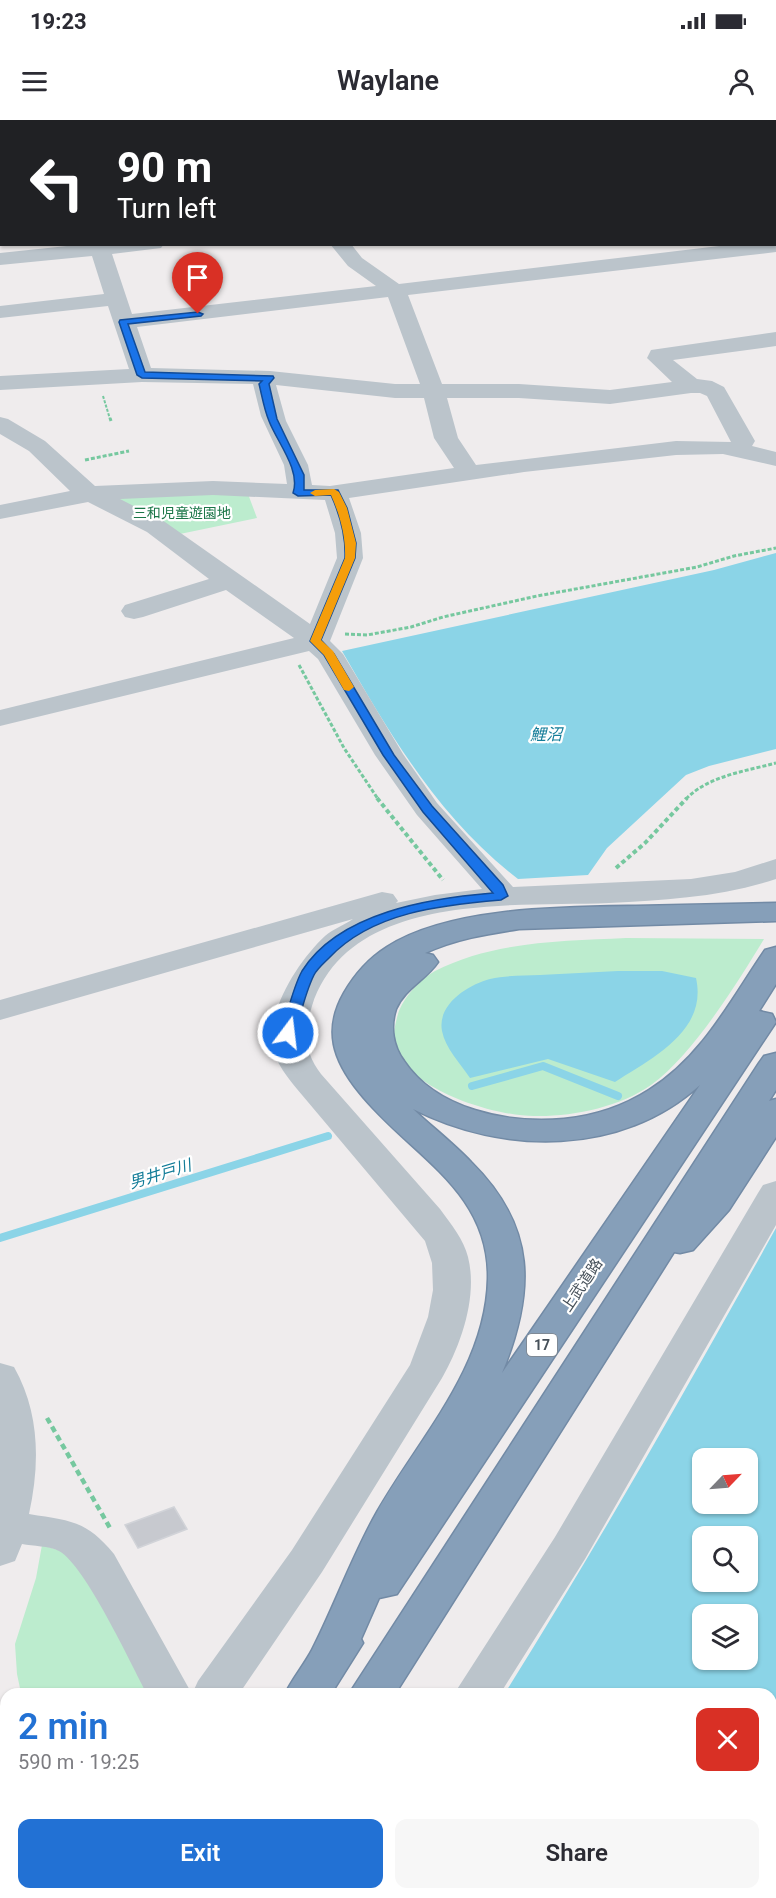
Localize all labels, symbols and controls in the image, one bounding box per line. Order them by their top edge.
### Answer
text: 19:23 [30,9,87,34]
icon: menu [18,65,51,98]
text: Waylane [337,65,439,97]
icon: person [725,65,758,98]
text: 90 m [117,143,212,192]
icon: left [18,144,96,222]
text: Turn left [117,193,217,225]
pin [172,252,223,314]
icon: arrive [181,261,214,294]
park label: 三和児童遊園地 [133,505,231,521]
water label: 鯉沼 [530,725,564,744]
position arrow [256,1001,320,1065]
water label: 男井戸川 [127,1155,195,1192]
street label: 上武道路 [558,1255,606,1315]
road number: 17 [527,1334,557,1356]
north arrow [692,1448,758,1514]
map controls [692,1448,758,1670]
button: search [692,1526,758,1592]
button: layers [692,1604,758,1670]
text: 2 min [18,1706,108,1748]
button: close [696,1708,759,1771]
text: 590 m · 19:25 [18,1750,139,1774]
button: Exit [18,1819,383,1888]
button: Share [395,1819,759,1888]

